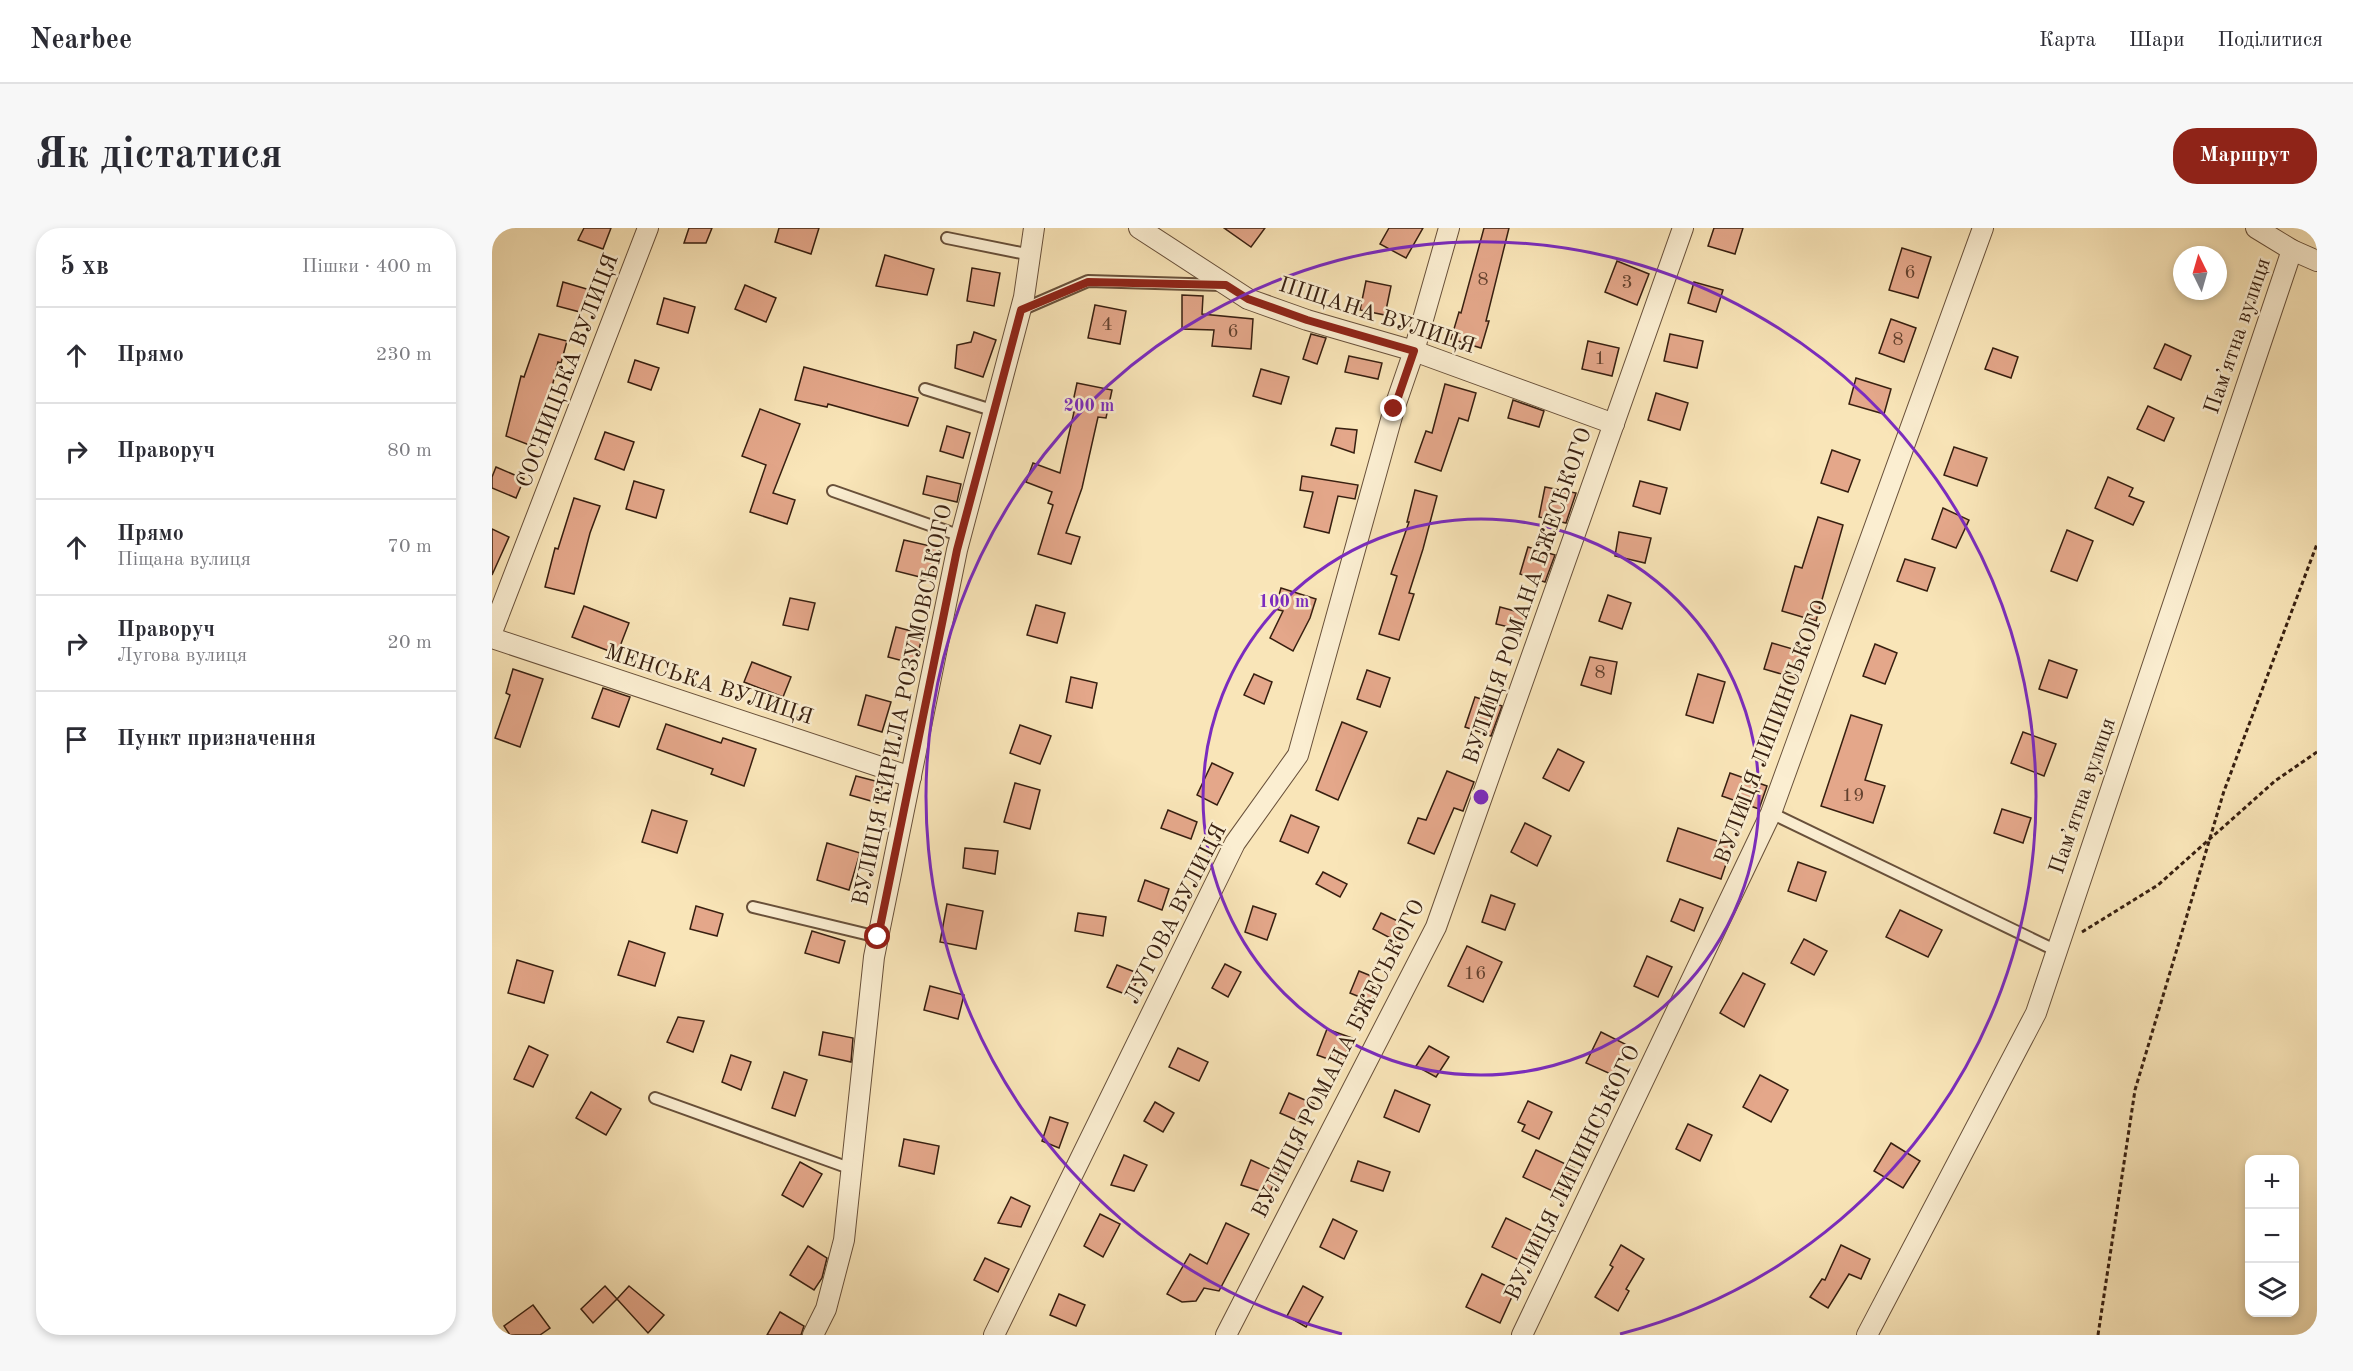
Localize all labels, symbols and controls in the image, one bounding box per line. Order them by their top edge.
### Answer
text: Nearbee [30,27,132,55]
text: Карта [2039,30,2096,51]
text: Шари [2129,30,2184,51]
text: Поділитися [2217,30,2323,51]
button: Маршрут [2173,128,2317,184]
text: Як дістатися [36,135,283,177]
north arrow [2173,246,2227,300]
street label: СОСНИЦЬКА ВУЛИЦЯ [513,251,623,491]
text: 5 хв [60,254,109,280]
street label: Памʼятна вулиця [2201,255,2275,417]
text: Пішки · 400 m [302,257,432,277]
house number: 6 [1904,263,1916,283]
house number: 8 [1477,270,1489,290]
house number: 3 [1621,273,1633,293]
street label: ПІЩАНА ВУЛИЦЯ [1276,274,1478,358]
house number: 4 [1101,315,1113,335]
house number: 6 [1227,322,1239,342]
house number: 8 [1892,330,1904,350]
icon: ahead [60,339,93,372]
text: Прямо [117,344,184,366]
text: 230 m [376,345,432,365]
house number: 1 [1594,349,1606,369]
route end [1380,395,1406,421]
text: 200 m [1064,397,1114,415]
street label: ВУЛИЦЯ РОМАНА БЖЕСЬКОГО [1460,425,1596,767]
icon: right [60,435,93,468]
text: Праворуч [117,440,215,462]
text: 80 m [387,441,432,461]
street label: ВУЛИЦЯ КИРИЛА РОЗУМОВСЬКОГО [850,502,956,908]
text: Прямо [117,523,184,545]
icon: ahead [60,531,93,564]
text: 70 m [387,537,432,557]
text: Піщана вулиця [117,550,251,570]
text: 100 m [1259,593,1309,611]
street label: ВУЛИЦЯ ЛИПИНСЬКОГО [1711,597,1833,867]
text: Праворуч [117,619,215,641]
icon: right [60,627,93,660]
text: 20 m [387,633,432,653]
street label: МЕНСЬКА ВУЛИЦЯ [602,641,816,729]
text: Лугова вулиця [117,646,247,666]
house number: 8 [1594,663,1606,683]
street label: Памʼятна вулиця [2046,715,2120,877]
icon: arrive [60,723,93,756]
text: Пункт призначення [117,728,316,750]
house number: 19 [1841,786,1865,806]
centre of rings [1471,787,1491,807]
street label: ЛУГОВА ВУЛИЦЯ [1121,820,1231,1008]
street label: ВУЛИЦЯ РОМАНА БЖЕСЬКОГО [1249,896,1429,1222]
route start [864,923,890,949]
house number: 16 [1463,964,1487,984]
street label: ВУЛИЦЯ ЛИПИНСЬКОГО [1502,1042,1644,1304]
map controls [2245,1155,2299,1317]
button: + [2245,1155,2299,1209]
button: − [2245,1209,2299,1263]
button: layers [2245,1263,2299,1317]

